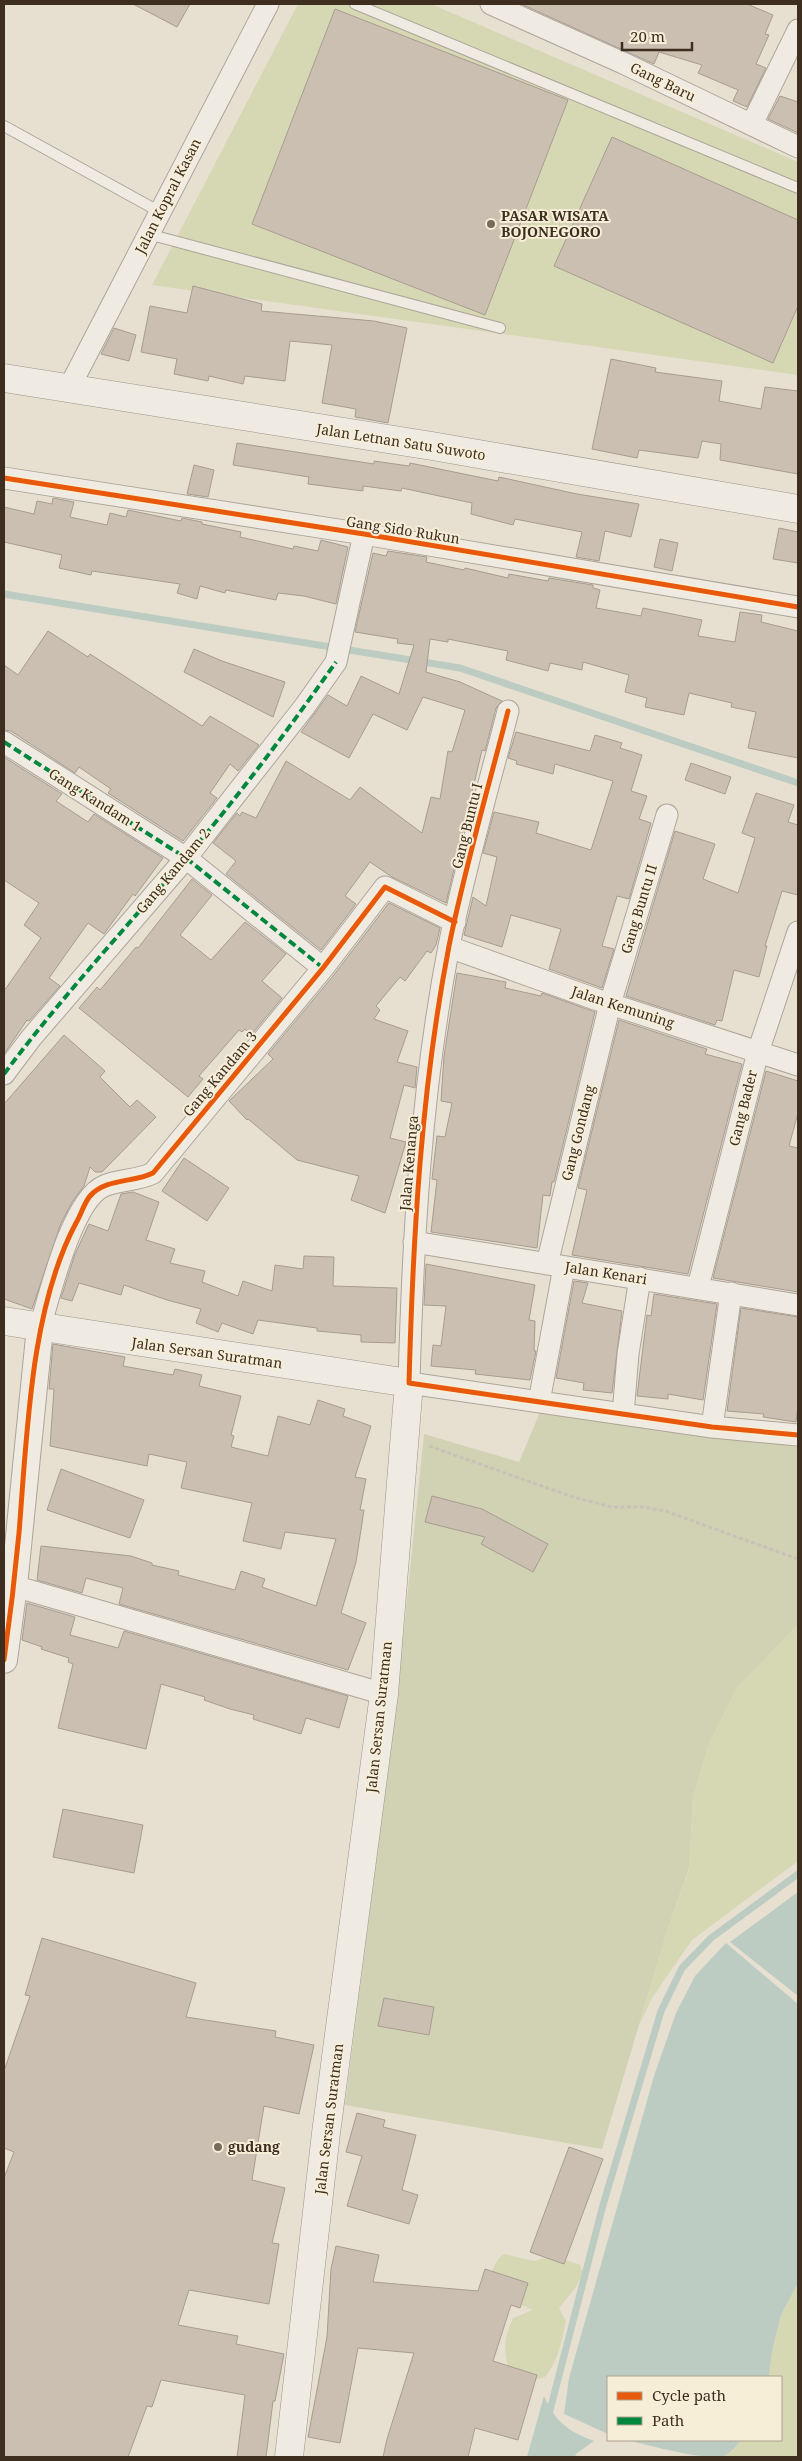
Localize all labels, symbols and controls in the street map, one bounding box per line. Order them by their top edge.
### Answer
scale bar [622,20,692,52]
text: 20 m [630,26,665,46]
street label: Gang Baru [627,58,699,106]
street label: Jalan Kopral Kasan [130,135,205,258]
place label: PASAR WISATA BOJONEGORO [501,206,609,241]
marker: PASAR WISATA BOJONEGORO [485,218,497,230]
street label: Jalan Letnan Satu Suwoto [314,419,487,464]
street label: Gang Sido Rukun [345,511,461,548]
street label: Gang Kandam 1 [45,763,145,836]
street label: Gang Buntu I [447,781,486,871]
street label: Gang Kandam 2 [131,824,214,917]
street label: Gang Buntu II [616,862,661,956]
street label: Jalan Kemuning [568,981,677,1032]
street label: Gang Kandam 3 [178,1027,261,1120]
street label: Gang Bader [724,1067,761,1148]
street label: Gang Gondang [556,1082,599,1183]
street label: Jalan Kenanga [395,1114,422,1213]
street label: Jalan Kenari [563,1256,649,1288]
street label: Jalan Sersan Suratman [129,1332,284,1372]
street label: Jalan Sersan Suratman [361,1640,396,1795]
street label: Jalan Sersan Suratman [310,2042,347,2197]
place label: gudang [228,2137,280,2156]
marker: gudang [212,2141,224,2153]
legend [607,2376,782,2441]
text: Cycle path [652,2385,727,2405]
text: Path [652,2410,685,2430]

